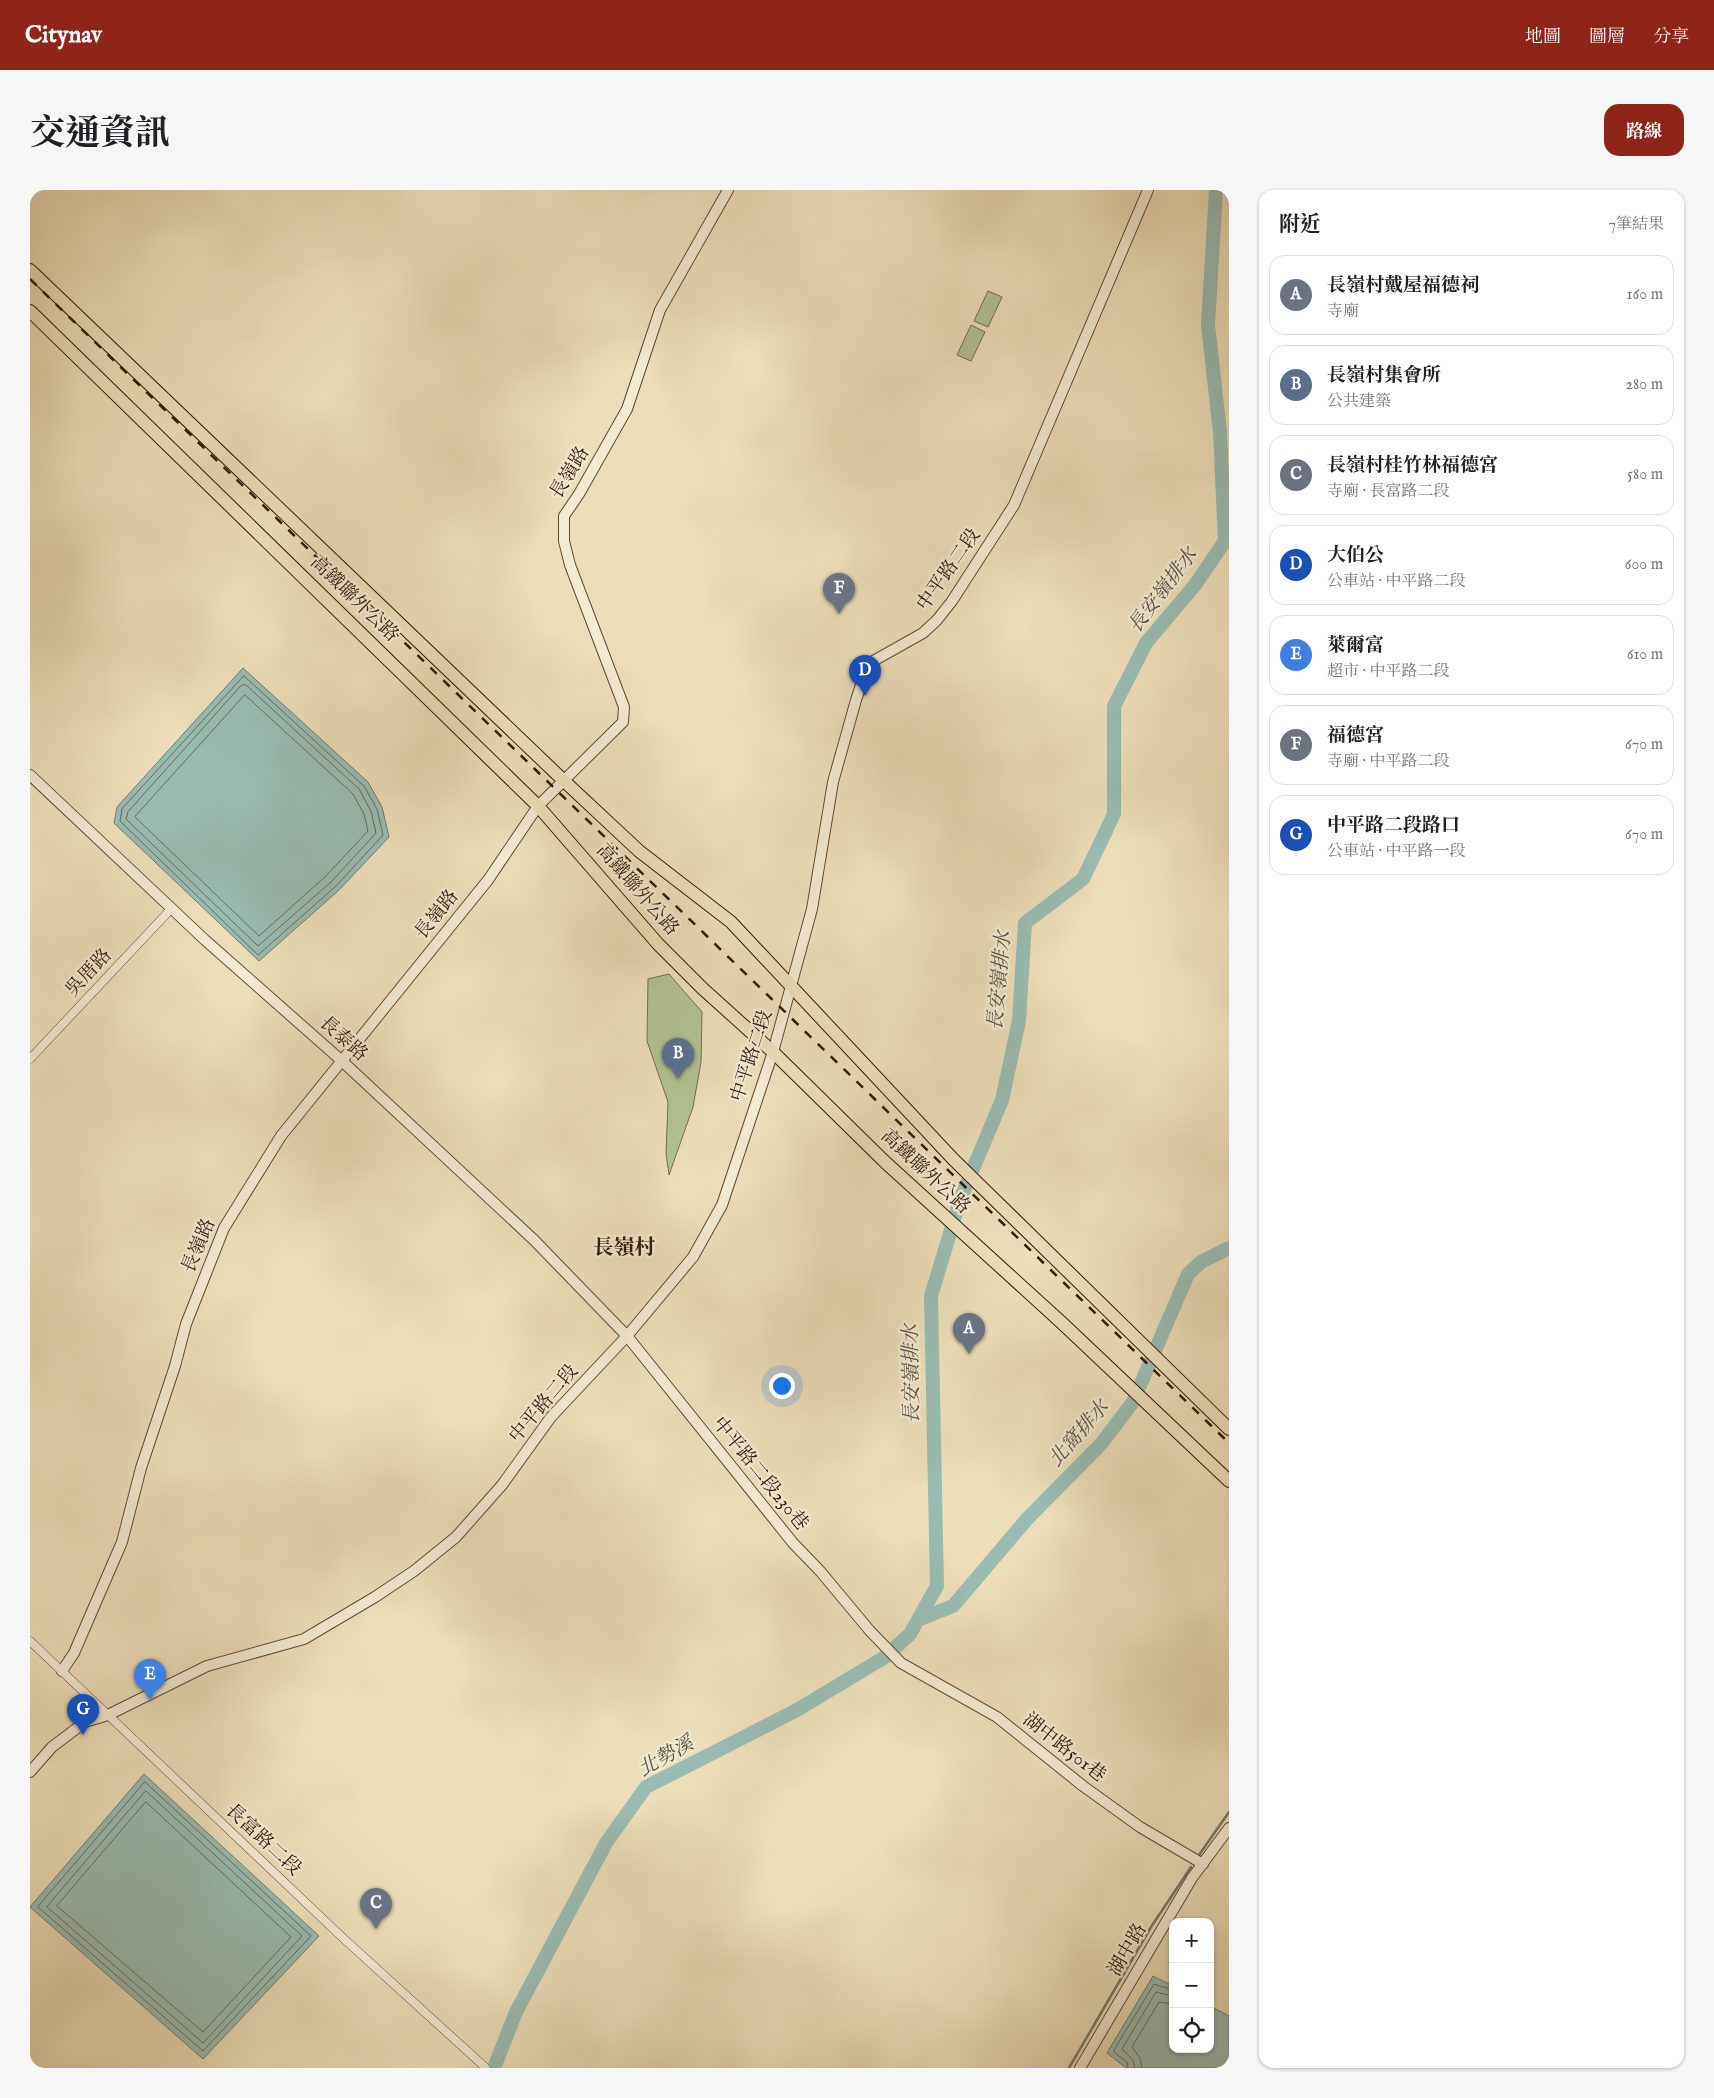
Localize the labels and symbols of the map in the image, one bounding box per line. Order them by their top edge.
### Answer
street label: 長嶺路 [545,442,595,504]
street label: 中平路二段 [912,524,986,616]
water label: 長安嶺排水 [1123,542,1204,638]
street label: 高鐵聯外公路 [305,551,403,647]
pin: F [823,573,855,614]
pin: D [849,655,881,696]
street label: 高鐵聯外公路 [591,839,683,941]
street label: 長嶺路 [410,885,464,945]
water label: 長安嶺排水 [983,928,1017,1032]
street label: 吳厝路 [61,944,117,1002]
street label: 中平路二段 [726,1007,778,1105]
street label: 長泰路 [314,1011,372,1067]
pin: B [662,1038,694,1079]
street label: 高鐵聯外公路 [875,1124,975,1220]
street label: 長嶺路 [177,1215,221,1277]
district label: 長嶺村 [593,1235,656,1262]
pin: A [953,1313,985,1354]
water label: 長安嶺排水 [899,1322,925,1424]
street label: 中平路二段 [504,1360,584,1448]
your location [769,1373,795,1399]
water label: 北窩排水 [1043,1394,1116,1472]
street label: 中平路二段230巷 [707,1412,813,1536]
pin: E [134,1659,166,1700]
pin: G [67,1694,99,1735]
street label: 湖中路501巷 [1018,1708,1110,1788]
water label: 北勢溪 [634,1730,700,1783]
street label: 長富路二段 [220,1799,306,1881]
pin: C [360,1888,392,1929]
street label: 湖中路 [1103,1919,1153,1981]

